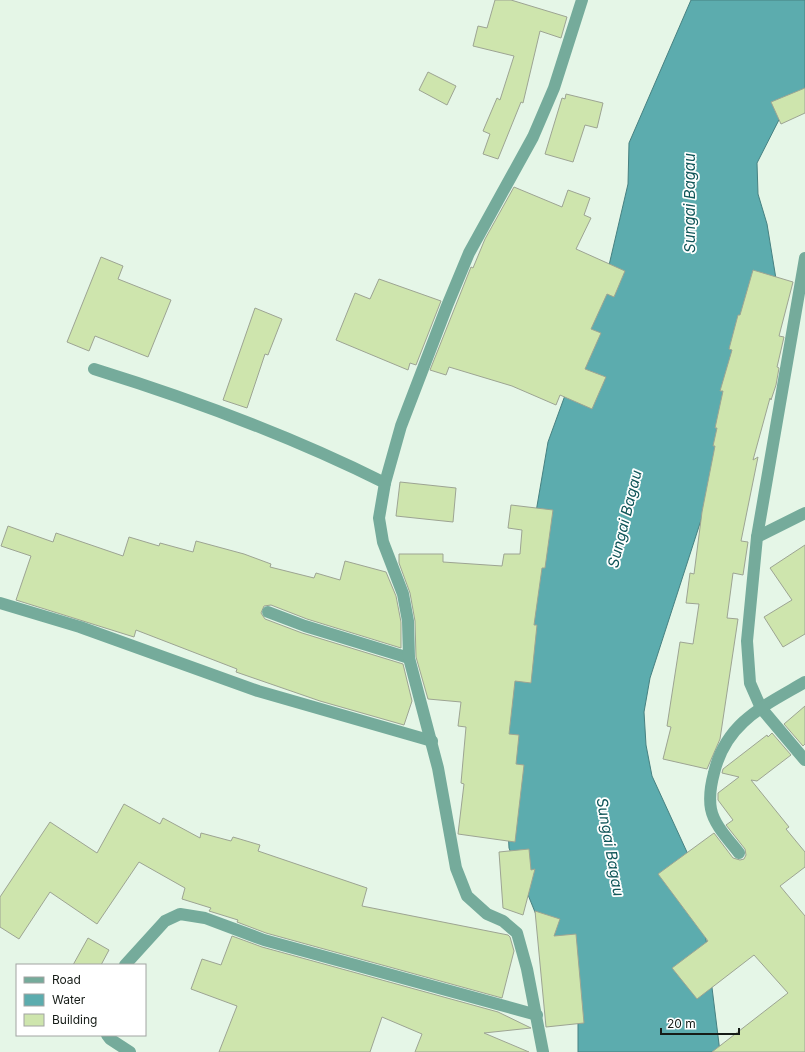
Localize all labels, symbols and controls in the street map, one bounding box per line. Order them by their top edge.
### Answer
water label: Sungai Bagau [680,153,699,253]
water label: Sungai Bagau [603,468,646,570]
water label: Sungai Bagau [592,796,629,898]
legend [16,964,146,1036]
text: Road [52,972,81,987]
text: Water [52,992,86,1007]
scale bar [661,1010,739,1036]
text: Building [52,1012,97,1027]
text: 20 m [667,1016,696,1031]

